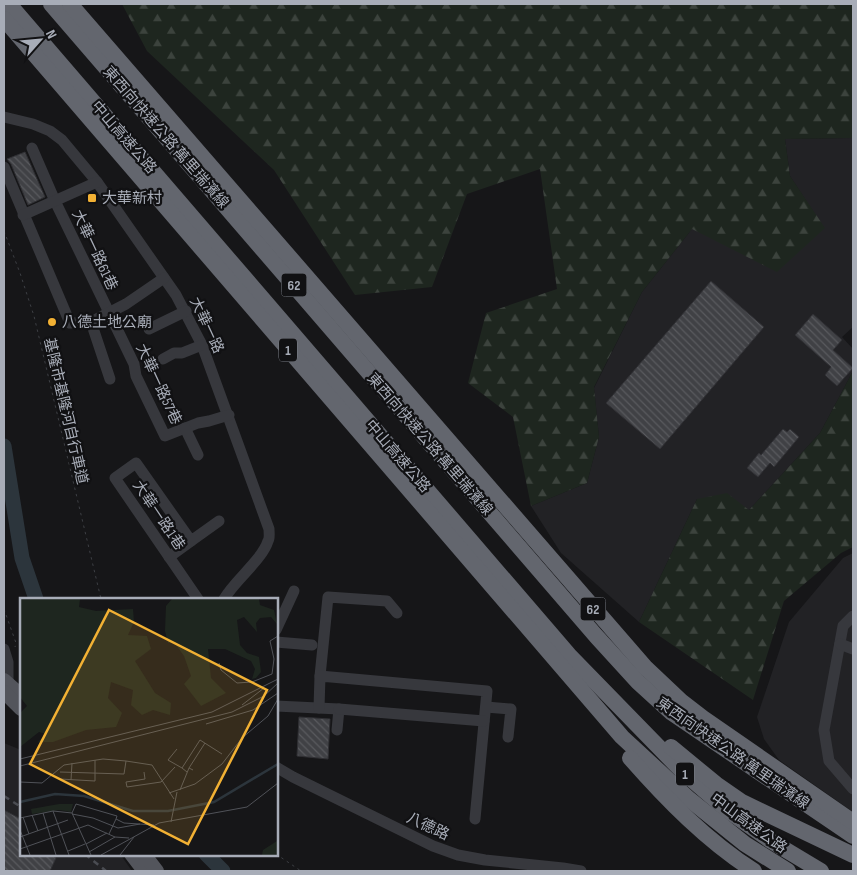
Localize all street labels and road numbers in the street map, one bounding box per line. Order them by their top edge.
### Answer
street label: 東西向快速公路 萬里瑞濱線 [99,62,233,212]
street label: 中山高速公路 [87,97,160,178]
street label: 大華一路61巷 [68,207,122,294]
road number: 62 [282,274,306,296]
street label: 大華一路 [185,294,228,356]
street label: 基隆市基隆河自行車道 [39,336,92,486]
road number: 1 [279,338,297,362]
street label: 大華一路57巷 [132,341,186,428]
street label: 東西向快速公路 萬里瑞濱線 [363,369,497,519]
street label: 中山高速公路 [361,416,434,497]
street label: 大華一路1巷 [128,477,189,554]
road number: 62 [580,598,606,620]
street label: 東西向快速公路 萬里瑞濱線 [653,693,813,813]
road number: 1 [676,762,694,786]
street label: 中山高速公路 [707,789,791,858]
street label: 八德路 [403,808,452,845]

